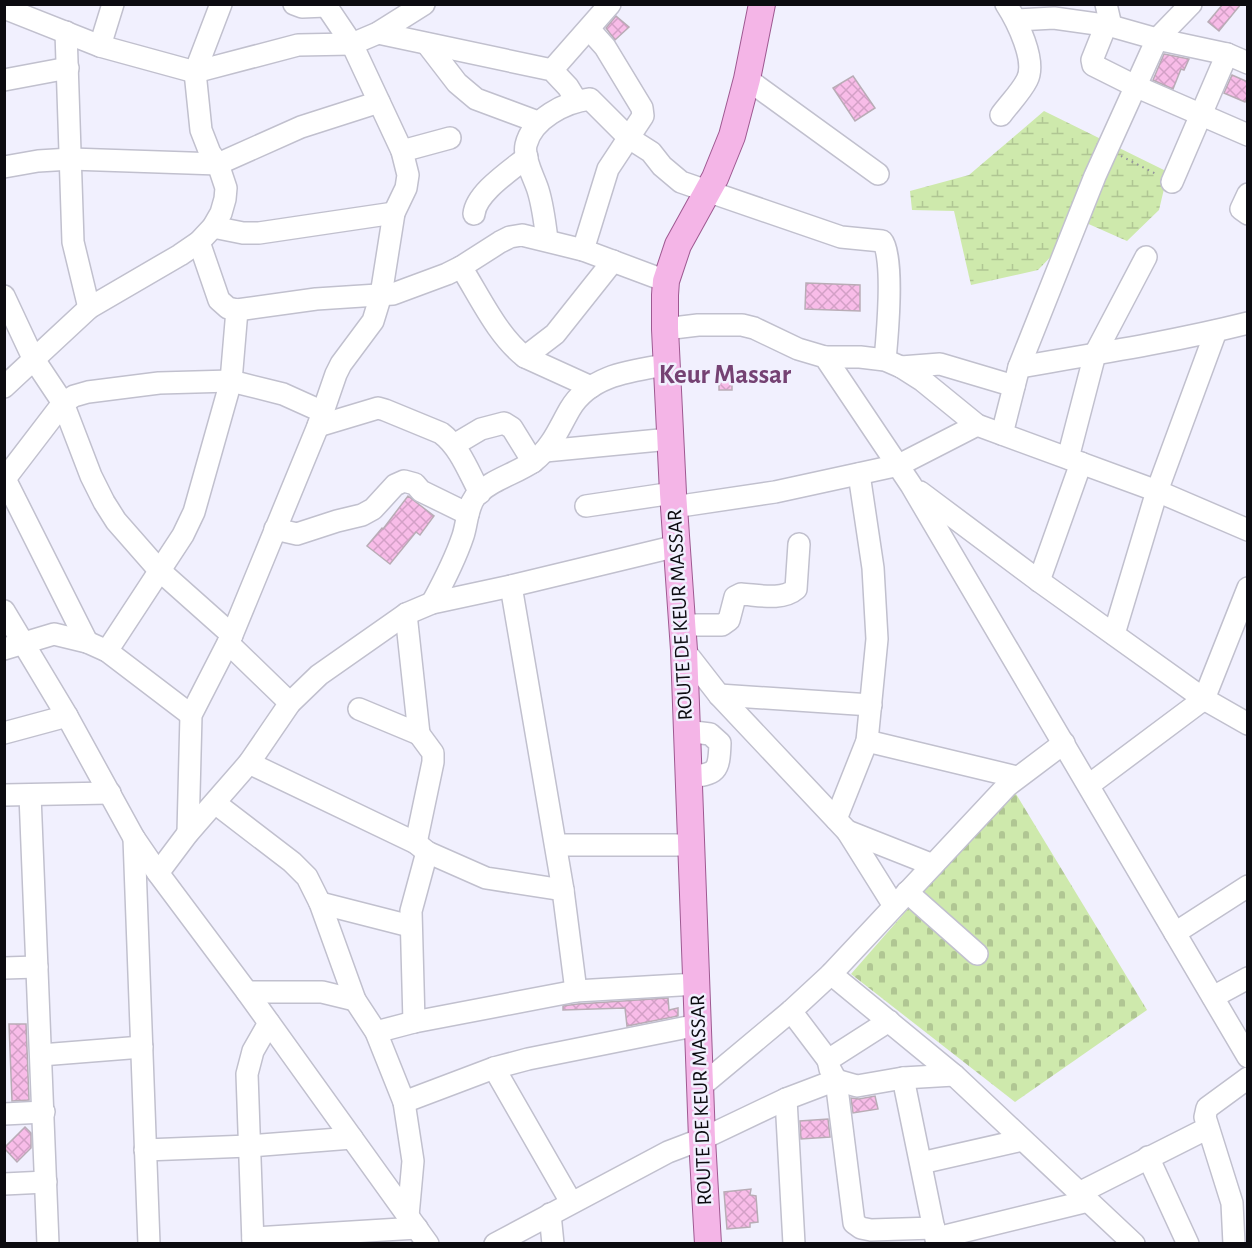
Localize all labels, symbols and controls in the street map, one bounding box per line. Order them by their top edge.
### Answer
district label: Keur Massar [659,361,792,388]
street label: ROUTE DE KEUR MASSAR [664,509,696,721]
street label: ROUTE DE KEUR MASSAR [687,994,715,1206]

